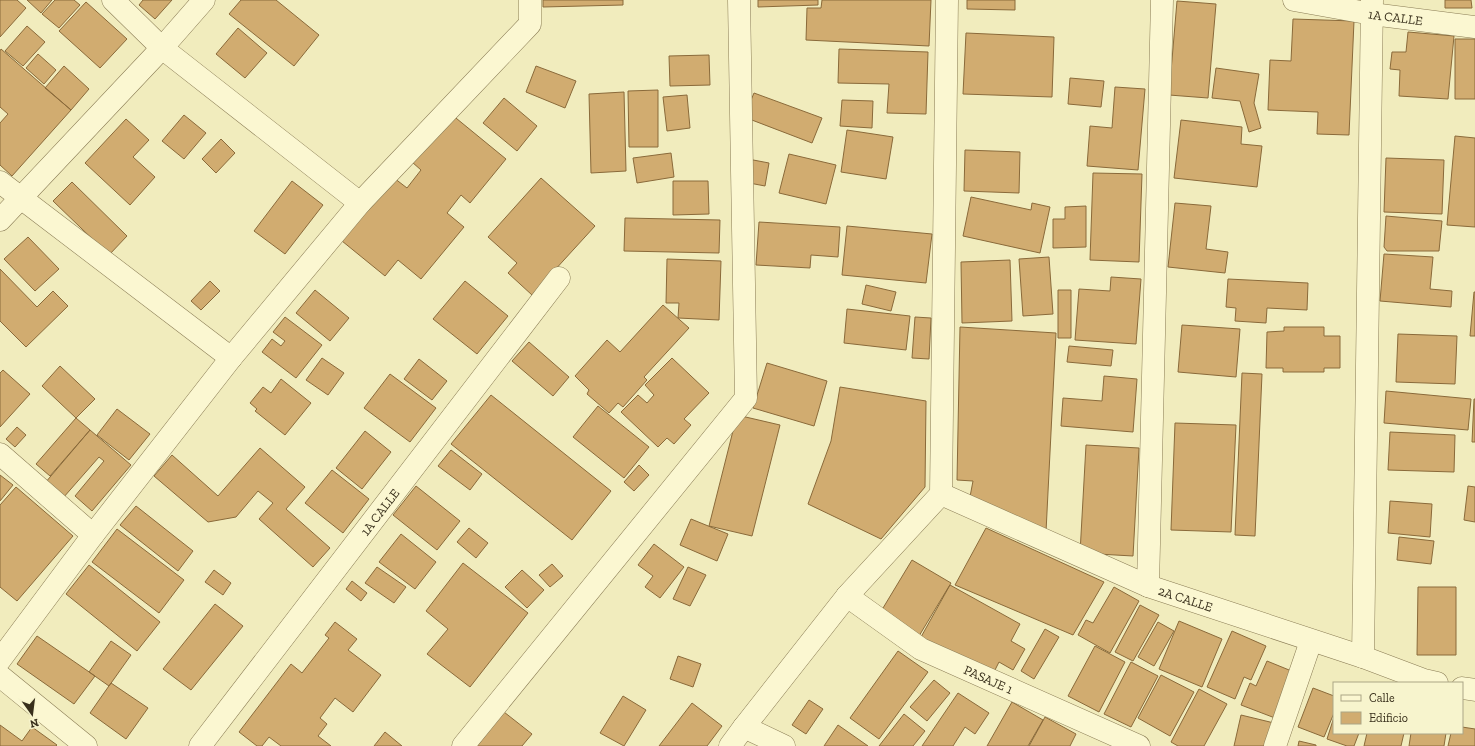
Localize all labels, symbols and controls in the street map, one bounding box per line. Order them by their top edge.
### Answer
street label: 1A CALLE [1367,6,1424,28]
street label: 1A CALLE [357,486,403,538]
street label: 2A CALLE [1156,583,1215,615]
street label: PASAJE 1 [962,662,1015,697]
legend [1333,682,1463,734]
text: Calle [1369,691,1395,705]
north arrow [12,694,52,734]
text: Edificio [1369,711,1408,725]
text: N [28,716,40,731]

